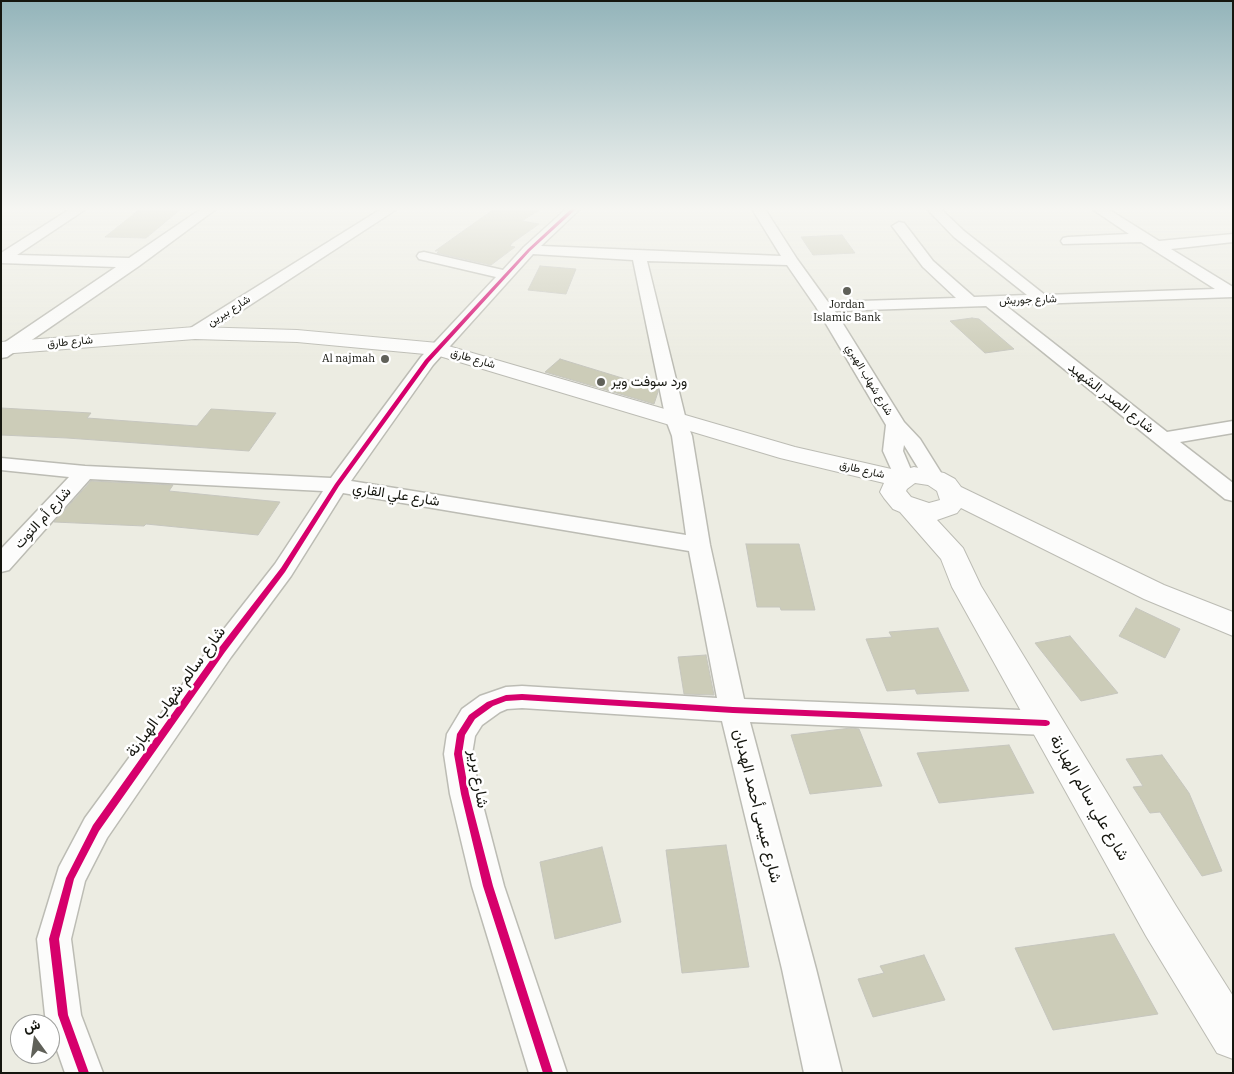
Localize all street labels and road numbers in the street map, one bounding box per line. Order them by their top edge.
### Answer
street label: شارع جوريش [999,292,1057,308]
street label: شارع بيرين [205,293,253,329]
street label: شارع طارق [47,333,93,351]
street label: شارع شهاب الهبري [843,342,895,418]
street label: شارع طارق [449,346,497,372]
street label: شارع الصدر الشهيد [1065,359,1157,437]
street label: شارع طارق [838,458,886,482]
street label: شارع علي القاري [351,480,441,510]
street label: شارع أم التوت [11,484,75,552]
street label: شارع سالم شهاب الهبارنة [122,623,230,761]
street label: شارع عيسى أحمد الهدبان [729,727,785,885]
street label: شارع علي سالم الهبارنة [1045,732,1133,864]
street label: شارع برير [464,749,492,809]

